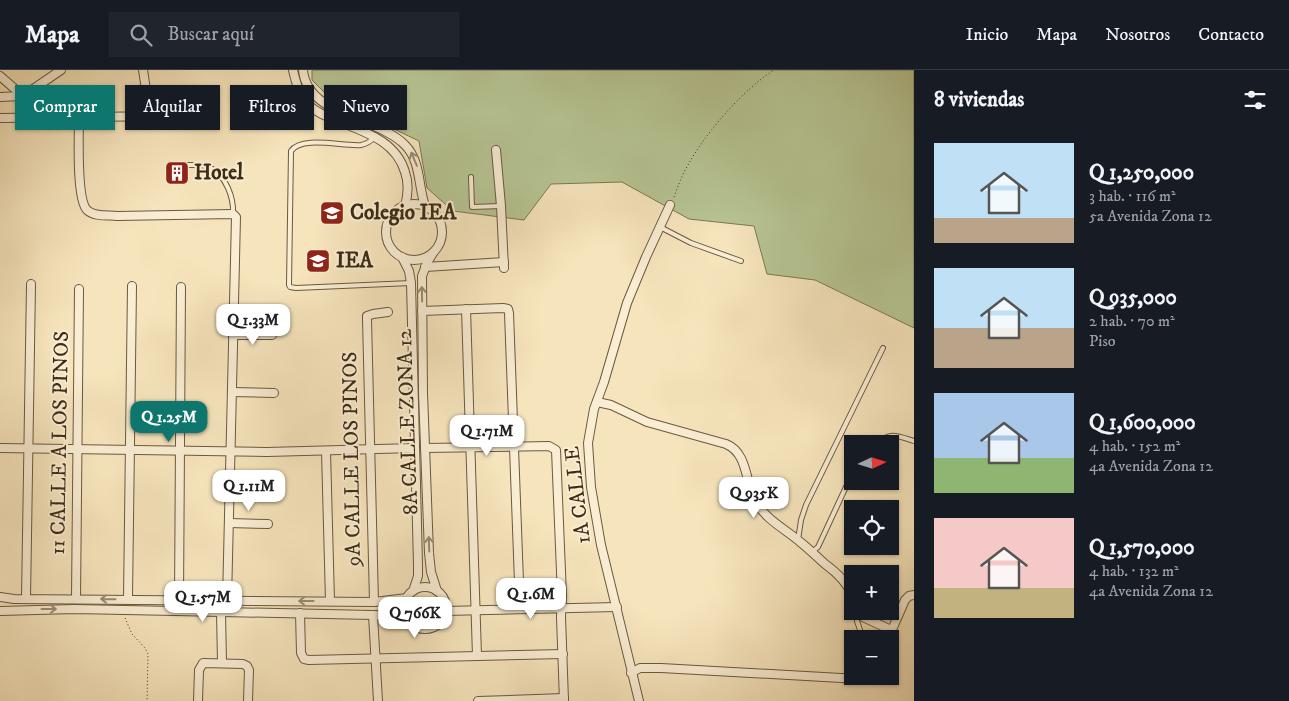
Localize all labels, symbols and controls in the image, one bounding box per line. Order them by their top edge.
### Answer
search box [109,12,459,57]
text: Mapa [25,20,79,50]
icon: search [127,21,155,49]
text: Buscar aquí [167,23,254,46]
text: Inicio [966,24,1008,46]
text: Mapa [1036,24,1077,46]
text: Nosotros [1105,24,1170,46]
text: Contacto [1198,24,1264,46]
chip: Comprar [15,85,115,130]
chip: Alquilar [125,85,220,130]
chip: Filtros [230,85,314,130]
chip: Nuevo [324,85,407,130]
icon: filters [1241,86,1269,114]
text: 8 viviendas [934,87,1024,113]
one-way arrow [408,152,418,167]
building icon: Hotel [164,160,190,186]
place label: Hotel [194,160,244,186]
text: Q 1,250,000 [1089,160,1194,186]
icon: home [974,163,1034,223]
text: 3 hab. · 116 m² [1089,186,1176,206]
school or university icon: Colegio IEA [319,200,345,226]
place label: Colegio IEA [350,200,457,226]
text: 5a Avenida Zona 12 [1089,206,1212,226]
school or university icon: IEA [305,248,331,274]
place label: IEA [336,248,374,274]
text: Q 935,000 [1089,285,1177,311]
one-way arrow [417,286,427,302]
icon: home [974,288,1034,348]
pin: Q 1.33M [207,304,299,346]
text: Q 1.33M [227,310,279,330]
text: 2 hab. · 70 m² [1089,311,1175,331]
street label: 8A CALLE ZONA 12 [392,328,424,515]
street label: 11 CALLE A LOS PINOS [45,331,75,555]
text: Piso [1089,331,1116,351]
street label: 9A CALLE LOS PINOS [337,351,367,568]
pin: Q 1.25M [123,400,215,443]
text: Q 1.25M [141,407,197,427]
text: Q 1,600,000 [1089,410,1196,436]
icon: home [974,413,1034,473]
pin: Q 1.71M [441,414,533,457]
text: Q 1.71M [461,421,513,441]
north arrow [844,435,899,490]
map controls [844,435,899,685]
text: 4 hab. · 152 m² [1089,436,1181,456]
street label: 1A CALLE [559,445,597,545]
text: 4a Avenida Zona 12 [1089,456,1213,476]
pin: Q 1.11M [203,470,295,512]
text: Q 1.11M [223,476,275,496]
pin: Q 935K [713,476,795,519]
text: Q 935K [730,483,778,503]
button: locate [844,500,899,555]
text: Q 1,570,000 [1089,535,1195,561]
one-way arrow [424,536,434,552]
icon: home [974,538,1034,598]
text: 4 hab. · 132 m² [1089,561,1179,581]
button: + [844,565,899,620]
pin: Q 1.6M [490,578,572,620]
pin: Q 1.57M [157,580,249,623]
text: 4a Avenida Zona 12 [1089,581,1213,601]
text: Q 1.6M [507,584,555,604]
text: Q 1.57M [175,587,231,607]
one-way arrow [101,594,117,604]
one-way arrow [298,596,314,606]
pin: Q 766K [374,596,456,639]
text: Q 766K [389,603,441,623]
one-way arrow [40,605,56,614]
button: − [844,630,899,685]

